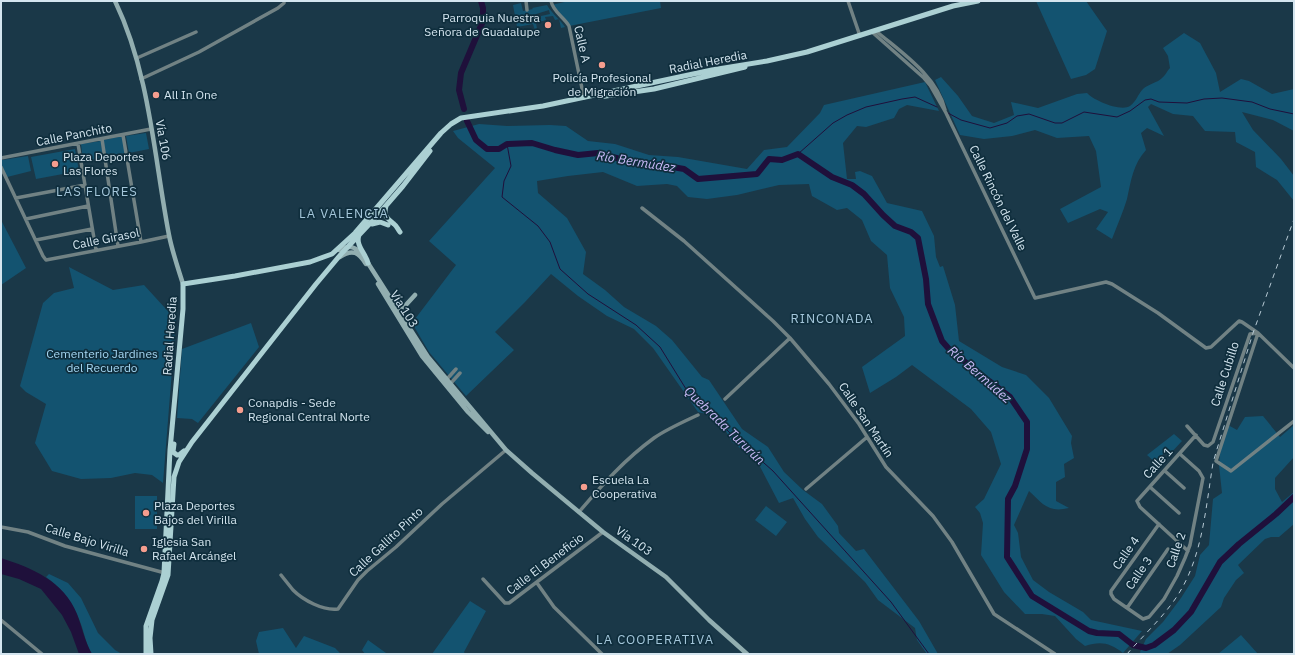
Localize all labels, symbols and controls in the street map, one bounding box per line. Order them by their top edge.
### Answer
place label: Parroquia Nuestra Señora de Guadalupe [424,10,541,39]
marker: Parroquia Nuestra Señora de Guadalupe [543,20,553,30]
street label: Calle A [571,24,594,64]
street label: Radial Heredia [668,47,749,76]
marker: Policía Profesional de Migración [597,60,607,70]
place label: Policía Profesional de Migración [553,70,651,99]
place label: All In One [164,87,218,102]
marker: All In One [151,90,161,100]
street label: Vía 106 [153,118,174,161]
street label: Calle Panchito [35,120,113,149]
street label: Calle Rincón del Valle [966,143,1031,253]
water label: Río Bermúdez [595,147,677,176]
place label: Plaza Deportes Las Flores [63,149,144,178]
marker: Plaza Deportes Las Flores [50,159,60,169]
district label: LAS FLORES [56,183,138,200]
district label: LA VALENCIA [299,205,389,222]
street label: Calle Girasol [71,225,141,252]
street label: Vía 103 [387,287,422,330]
street label: Radial Heredia [159,296,180,376]
district label: RINCONADA [790,310,874,327]
street label: Calle Cubillo [1207,339,1242,408]
water label: Río Bermúdez [944,342,1015,407]
park label: Cementerio Jardines del Recuerdo [46,346,158,375]
street label: Calle San Martín [836,379,897,460]
water label: Quebrada Tururún [681,382,769,468]
place label: Conapdis - Sede Regional Central Norte [248,395,370,424]
marker: Conapdis - Sede Regional Central Norte [235,405,245,415]
street label: Calle 1 [1140,444,1176,481]
place label: Escuela La Cooperativa [592,472,657,501]
marker: Escuela La Cooperativa [579,482,589,492]
place label: Plaza Deportes Bajos del Virilla [154,498,237,527]
street label: Calle Gallito Pinto [346,503,426,580]
marker: Plaza Deportes Bajos del Virilla [141,508,151,518]
street label: Calle Bajo Virilla [43,520,132,560]
street label: Vía 103 [613,523,655,559]
street label: Calle El Beneficio [503,529,587,598]
street label: Calle 2 [1162,530,1189,570]
street label: Calle 4 [1109,533,1142,572]
place label: Iglesia San Rafael Arcángel [152,534,236,563]
marker: Iglesia San Rafael Arcángel [139,544,149,554]
street label: Calle 3 [1122,553,1155,592]
district label: LA COOPERATIVA [596,631,714,648]

